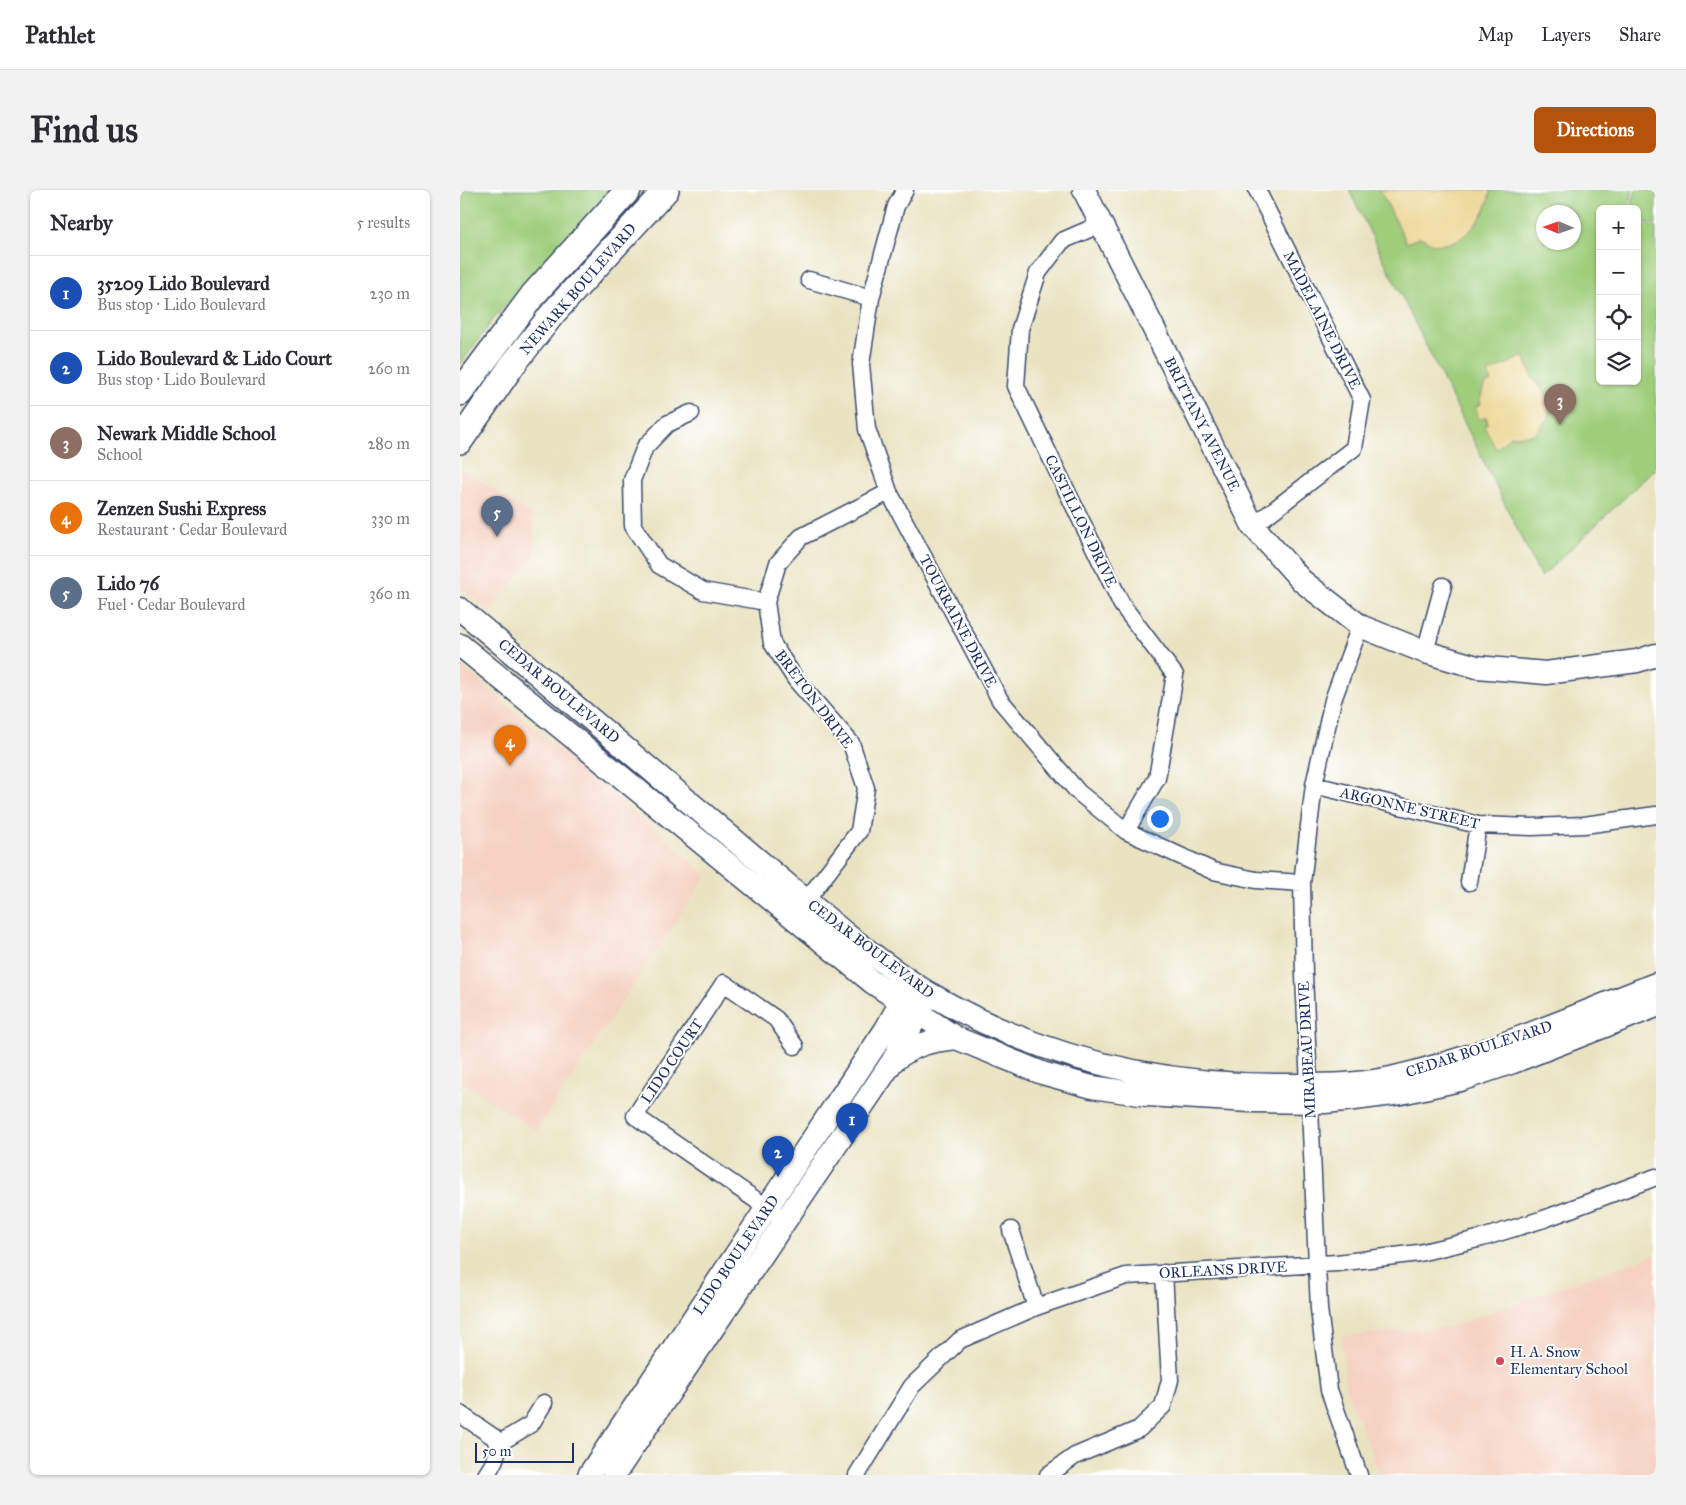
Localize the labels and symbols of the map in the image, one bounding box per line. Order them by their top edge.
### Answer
north arrow [1536,205,1581,250]
street label: NEWARK BOULEVARD [516,220,640,358]
street label: MADELAINE DRIVE [1279,248,1365,392]
street label: BRITTANY AVENUE [1160,354,1244,494]
pin: 3 [1544,384,1576,425]
street label: CASTILLON DRIVE [1041,452,1121,590]
pin: 5 [481,496,513,537]
street label: TOURRAINE DRIVE [915,552,1001,691]
street label: CEDAR BOULEVARD [495,635,624,747]
street label: BRETON DRIVE [771,646,857,752]
pin: 4 [494,725,526,766]
street label: ARGONNE STREET [1337,783,1482,833]
your location [1147,806,1173,832]
street label: CEDAR BOULEVARD [804,896,938,1002]
street label: MIRABEAU DRIVE [1294,981,1320,1119]
street label: LIDO COURT [637,1015,707,1107]
street label: CEDAR BOULEVARD [1403,1017,1555,1081]
pin: 1 [836,1103,868,1144]
pin: 2 [762,1136,794,1177]
street label: LIDO BOULEVARD [689,1192,783,1318]
street label: ORLEANS DRIVE [1159,1258,1288,1282]
place label: H. A. Snow Elementary School [1510,1343,1629,1378]
marker: H. A. Snow Elementary School [1494,1355,1506,1367]
scale bar [475,1440,574,1463]

